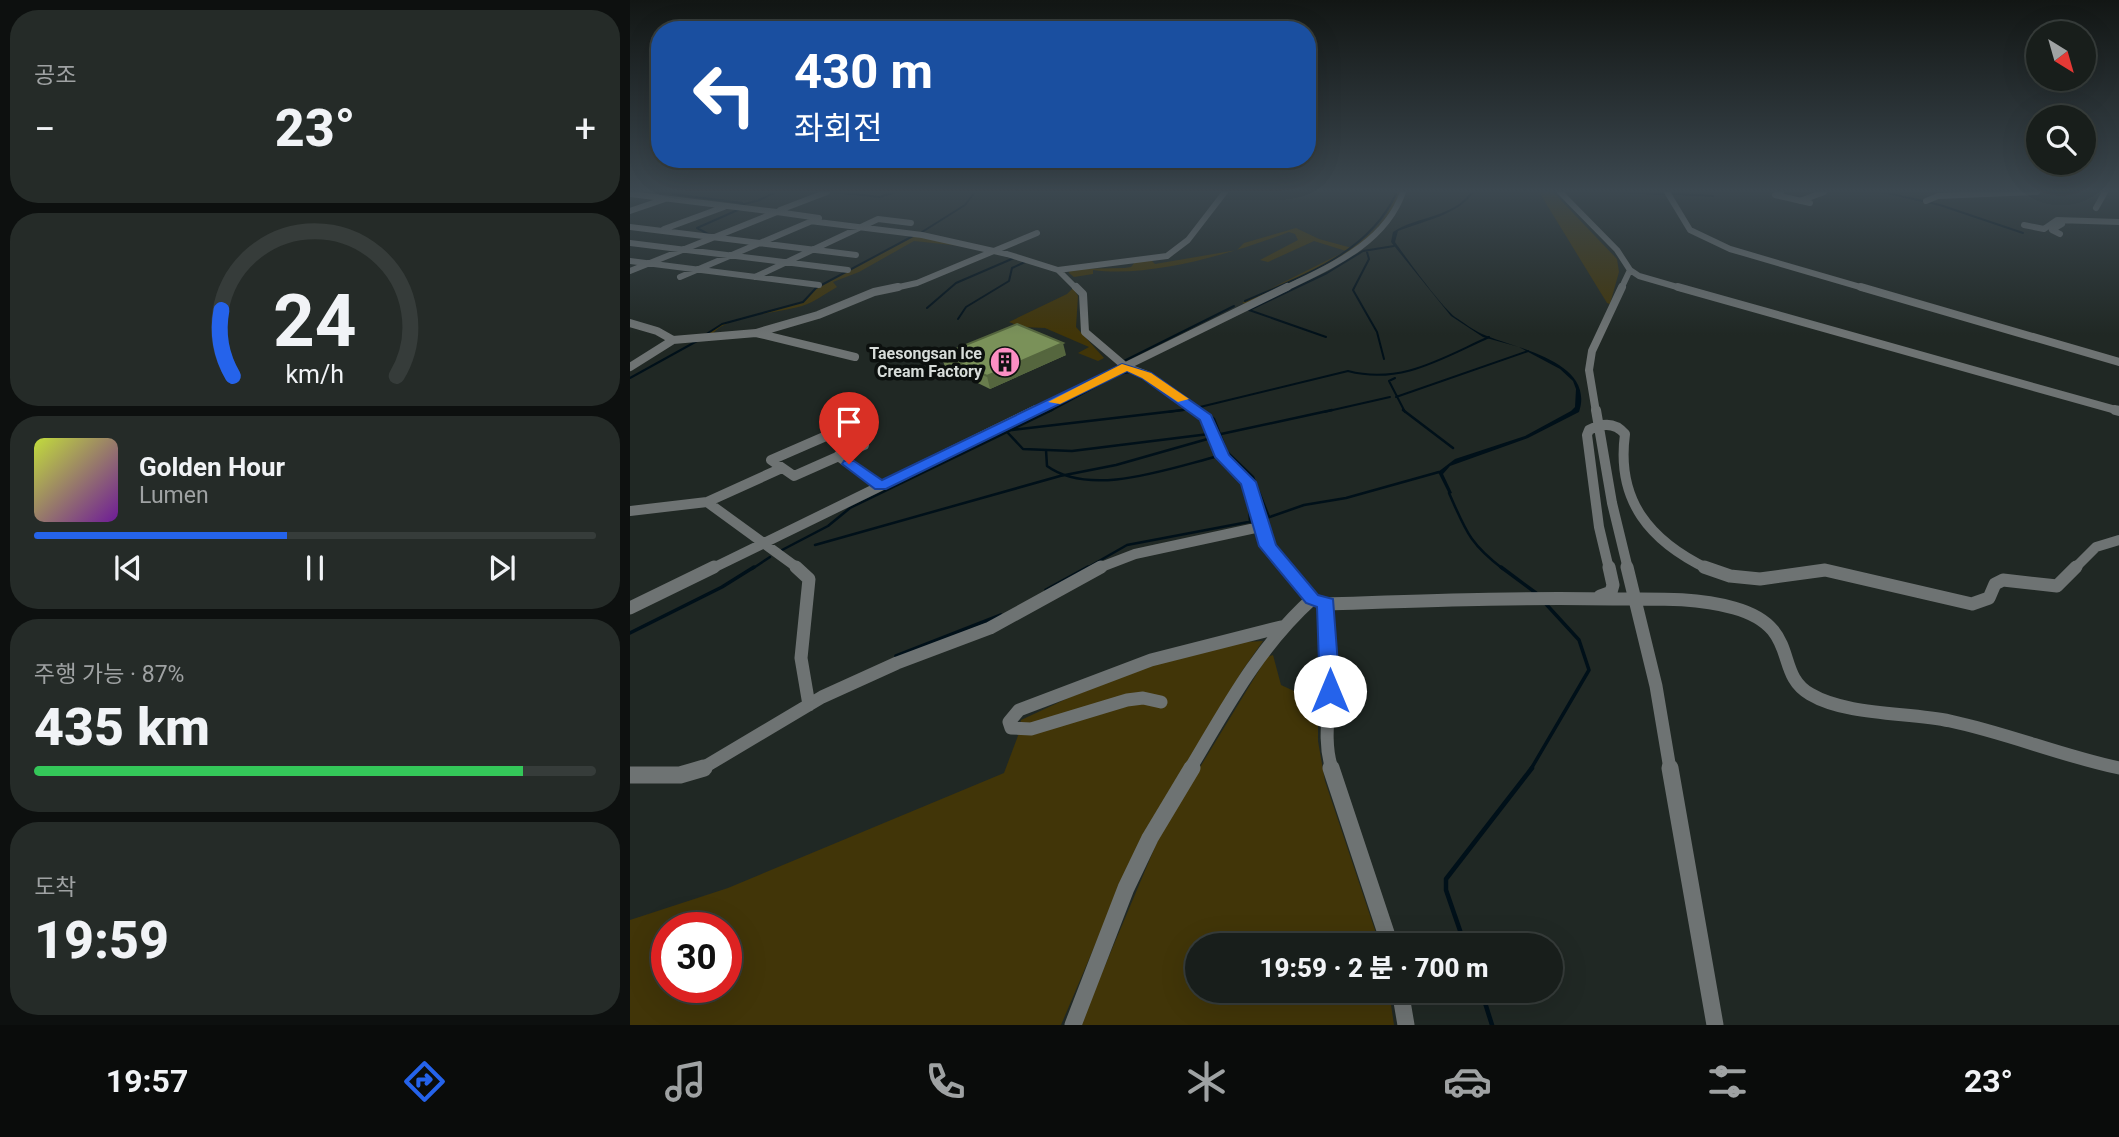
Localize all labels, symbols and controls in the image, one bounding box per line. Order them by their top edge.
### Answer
north arrow [2026,21,2096,91]
map controls [2026,21,2096,175]
text: 430 m [794,43,933,100]
icon: left [679,49,770,140]
text: 공조 [34,62,76,89]
text: 23° [275,98,355,159]
button: search [2026,105,2096,175]
text: − [34,107,56,151]
text: + [574,107,596,151]
text: 좌회전 [794,109,882,147]
text: 24 [273,278,357,364]
place label: Taesongsan Ice Cream Factory [869,344,983,381]
building icon: Taesongsan Ice Cream Factory [988,345,1022,379]
text: km/h [286,359,344,388]
pin [819,392,879,464]
icon: arrive [830,403,868,441]
text: Golden Hour [139,452,285,482]
text: Lumen [139,482,209,509]
icon: previous [109,549,147,587]
icon: pause [296,549,334,587]
icon: next [483,549,521,587]
position arrow [1293,654,1367,728]
text: 주행 가능 · 87% [34,661,184,688]
text: 435 km [34,697,210,758]
text: 도착 [34,874,76,901]
text: 19:59 [34,910,169,971]
speed limit sign: 30 [651,912,742,1003]
text: 19:59 · 2 분 · 700 m [1260,953,1488,983]
icon: directions [400,1057,449,1106]
icon: music [661,1057,710,1106]
icon: phone [921,1057,970,1106]
icon: climate [1182,1057,1231,1106]
icon: car [1443,1057,1492,1106]
icon: filters [1703,1057,1752,1106]
text: 19:57 [106,1062,188,1100]
text: 23° [1964,1062,2013,1100]

